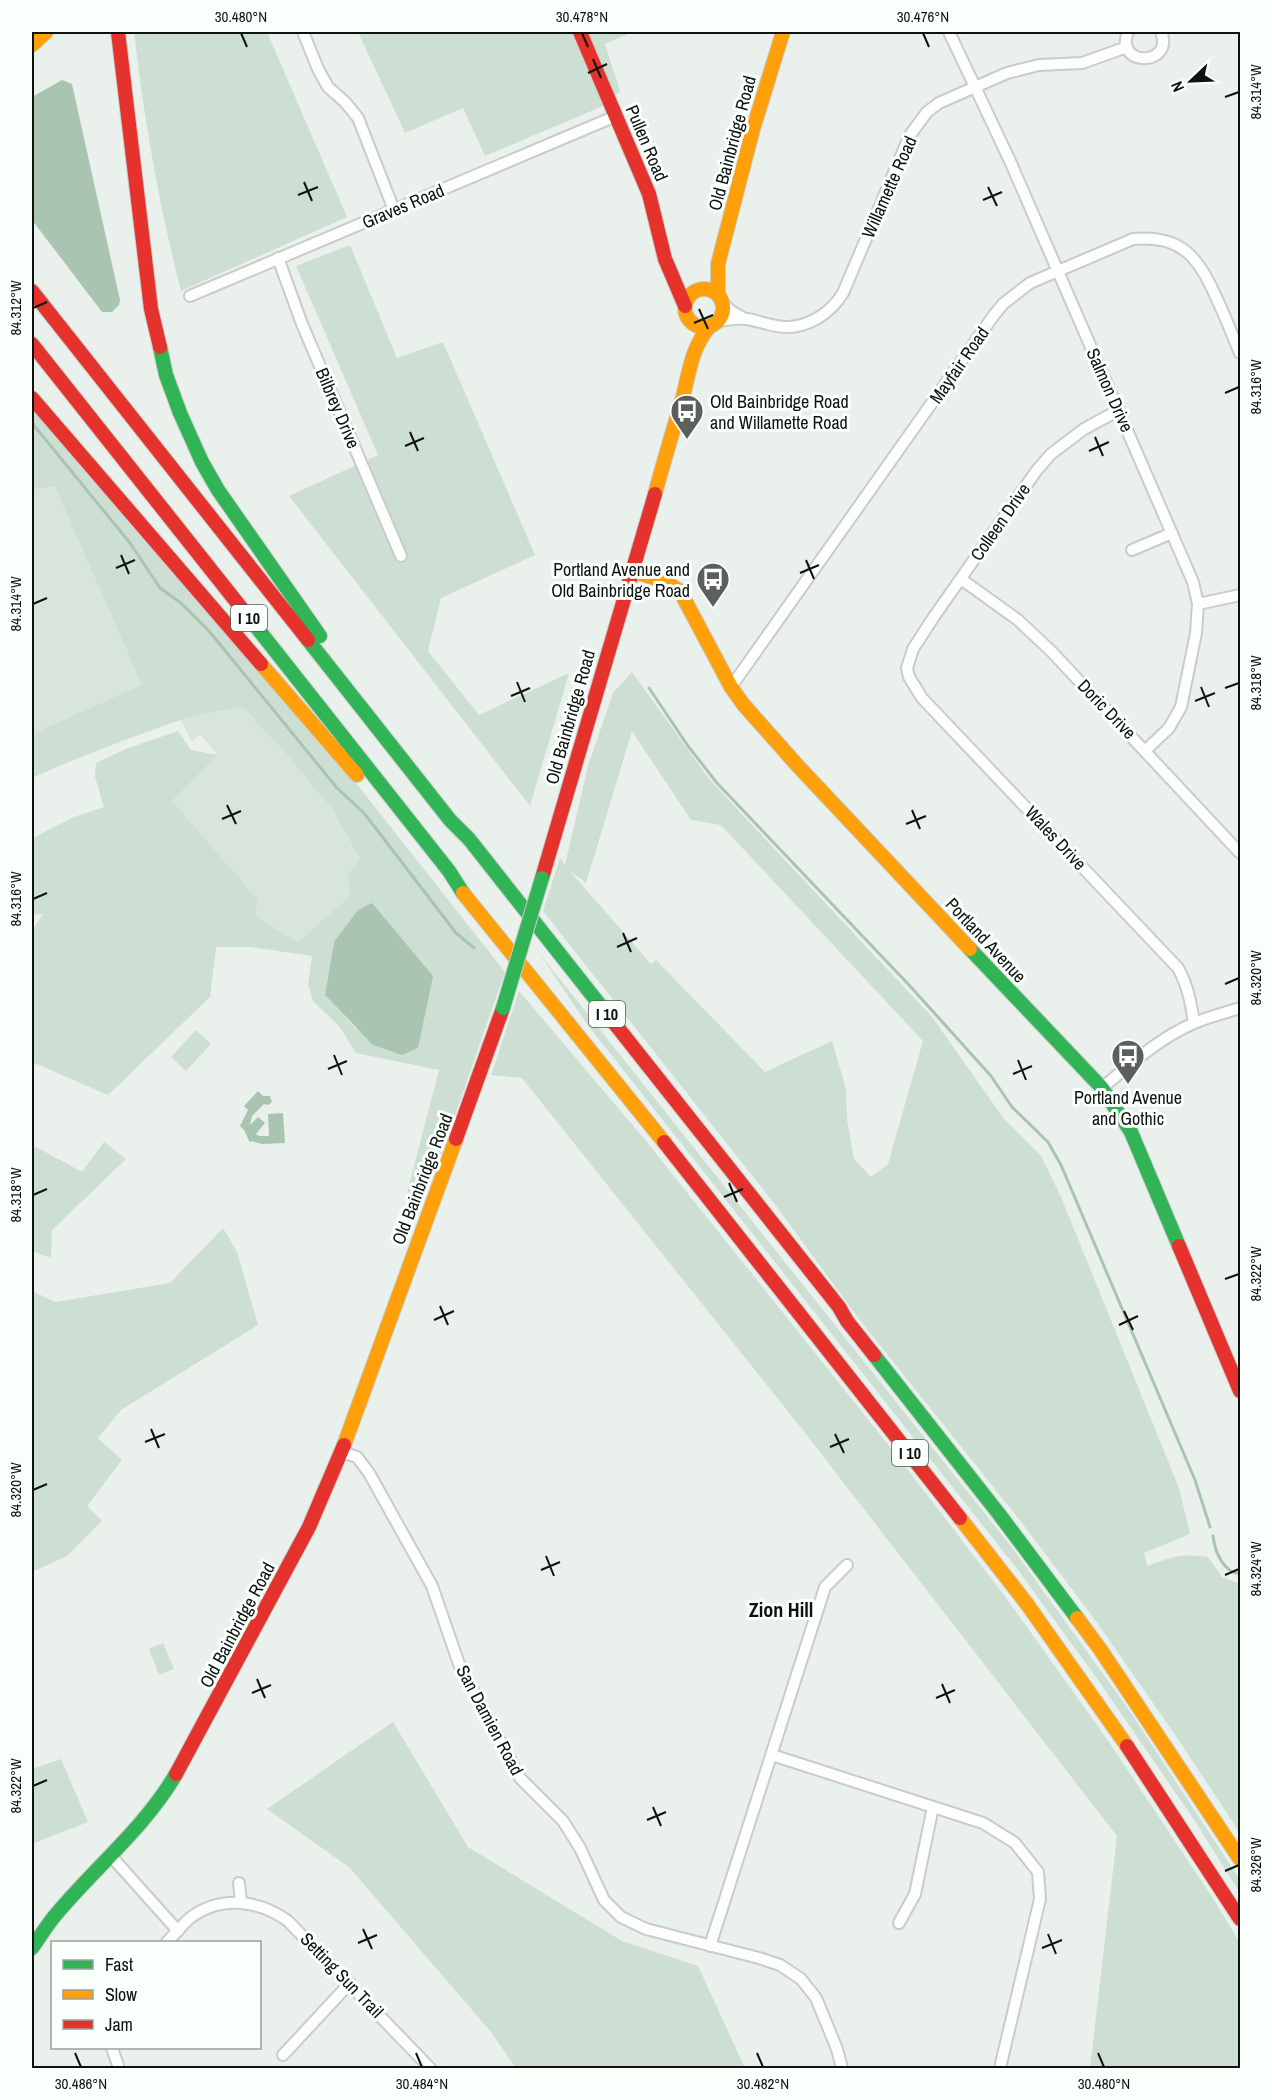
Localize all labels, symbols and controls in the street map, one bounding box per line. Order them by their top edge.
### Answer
text: 30.480°N [215,6,267,27]
text: 30.478°N [556,6,608,27]
text: 30.476°N [897,6,949,27]
north arrow [1161,51,1221,111]
text: 84.314°W [1245,64,1266,120]
street label: Old Bainbridge Road [702,73,762,213]
text: N [1165,78,1189,96]
street label: Pullen Road [620,101,674,185]
street label: Willamette Road [855,132,923,242]
street label: Graves Road [358,178,448,234]
text: 84.312°W [5,280,26,336]
street label: Mayfair Road [923,322,995,408]
street label: Salmon Drive [1080,344,1140,436]
text: 84.316°W [1245,359,1266,415]
street label: Bilbrey Drive [310,364,366,452]
place label: Old Bainbridge Road and Willamette Road [710,389,849,435]
bus stop icon: Old Bainbridge Road and Willamette Road [669,393,705,440]
street label: Colleen Drive [964,478,1036,566]
place label: Portland Avenue and Old Bainbridge Road [551,557,690,603]
bus stop icon: Portland Avenue and Old Bainbridge Road [695,561,731,608]
text: 84.314°W [5,576,26,632]
road number: I 10 [231,605,267,631]
street label: Old Bainbridge Road [539,647,601,787]
text: 84.318°W [1245,655,1266,711]
street label: Doric Drive [1072,673,1142,745]
street label: Wales Drive [1020,800,1092,876]
text: 84.316°W [5,871,26,927]
street label: Portland Avenue [940,892,1032,988]
text: 84.320°W [1245,950,1266,1006]
road number: I 10 [589,1001,625,1027]
bus stop icon: Portland Avenue and Gothic [1110,1038,1146,1085]
place label: Portland Avenue and Gothic [1074,1085,1182,1131]
street label: Old Bainbridge Road [385,1110,459,1248]
text: 84.318°W [5,1167,26,1223]
text: 84.322°W [1245,1246,1266,1302]
road number: I 10 [892,1440,928,1466]
text: 84.320°W [5,1462,26,1518]
text: 84.324°W [1245,1541,1266,1597]
street label: Old Bainbridge Road [193,1558,281,1692]
district label: Zion Hill [749,1596,813,1623]
street label: San Damien Road [450,1661,530,1779]
text: 84.322°W [5,1758,26,1814]
text: 84.326°W [1245,1837,1266,1893]
street label: Setting Sun Trail [295,1927,389,2023]
legend [51,1941,261,2049]
text: Fast [105,1952,133,1977]
text: Slow [105,1982,137,2007]
text: Jam [105,2012,133,2037]
text: 30.486°N [55,2073,107,2094]
text: 30.484°N [396,2073,448,2094]
text: 30.482°N [737,2073,789,2094]
text: 30.480°N [1078,2073,1130,2094]

